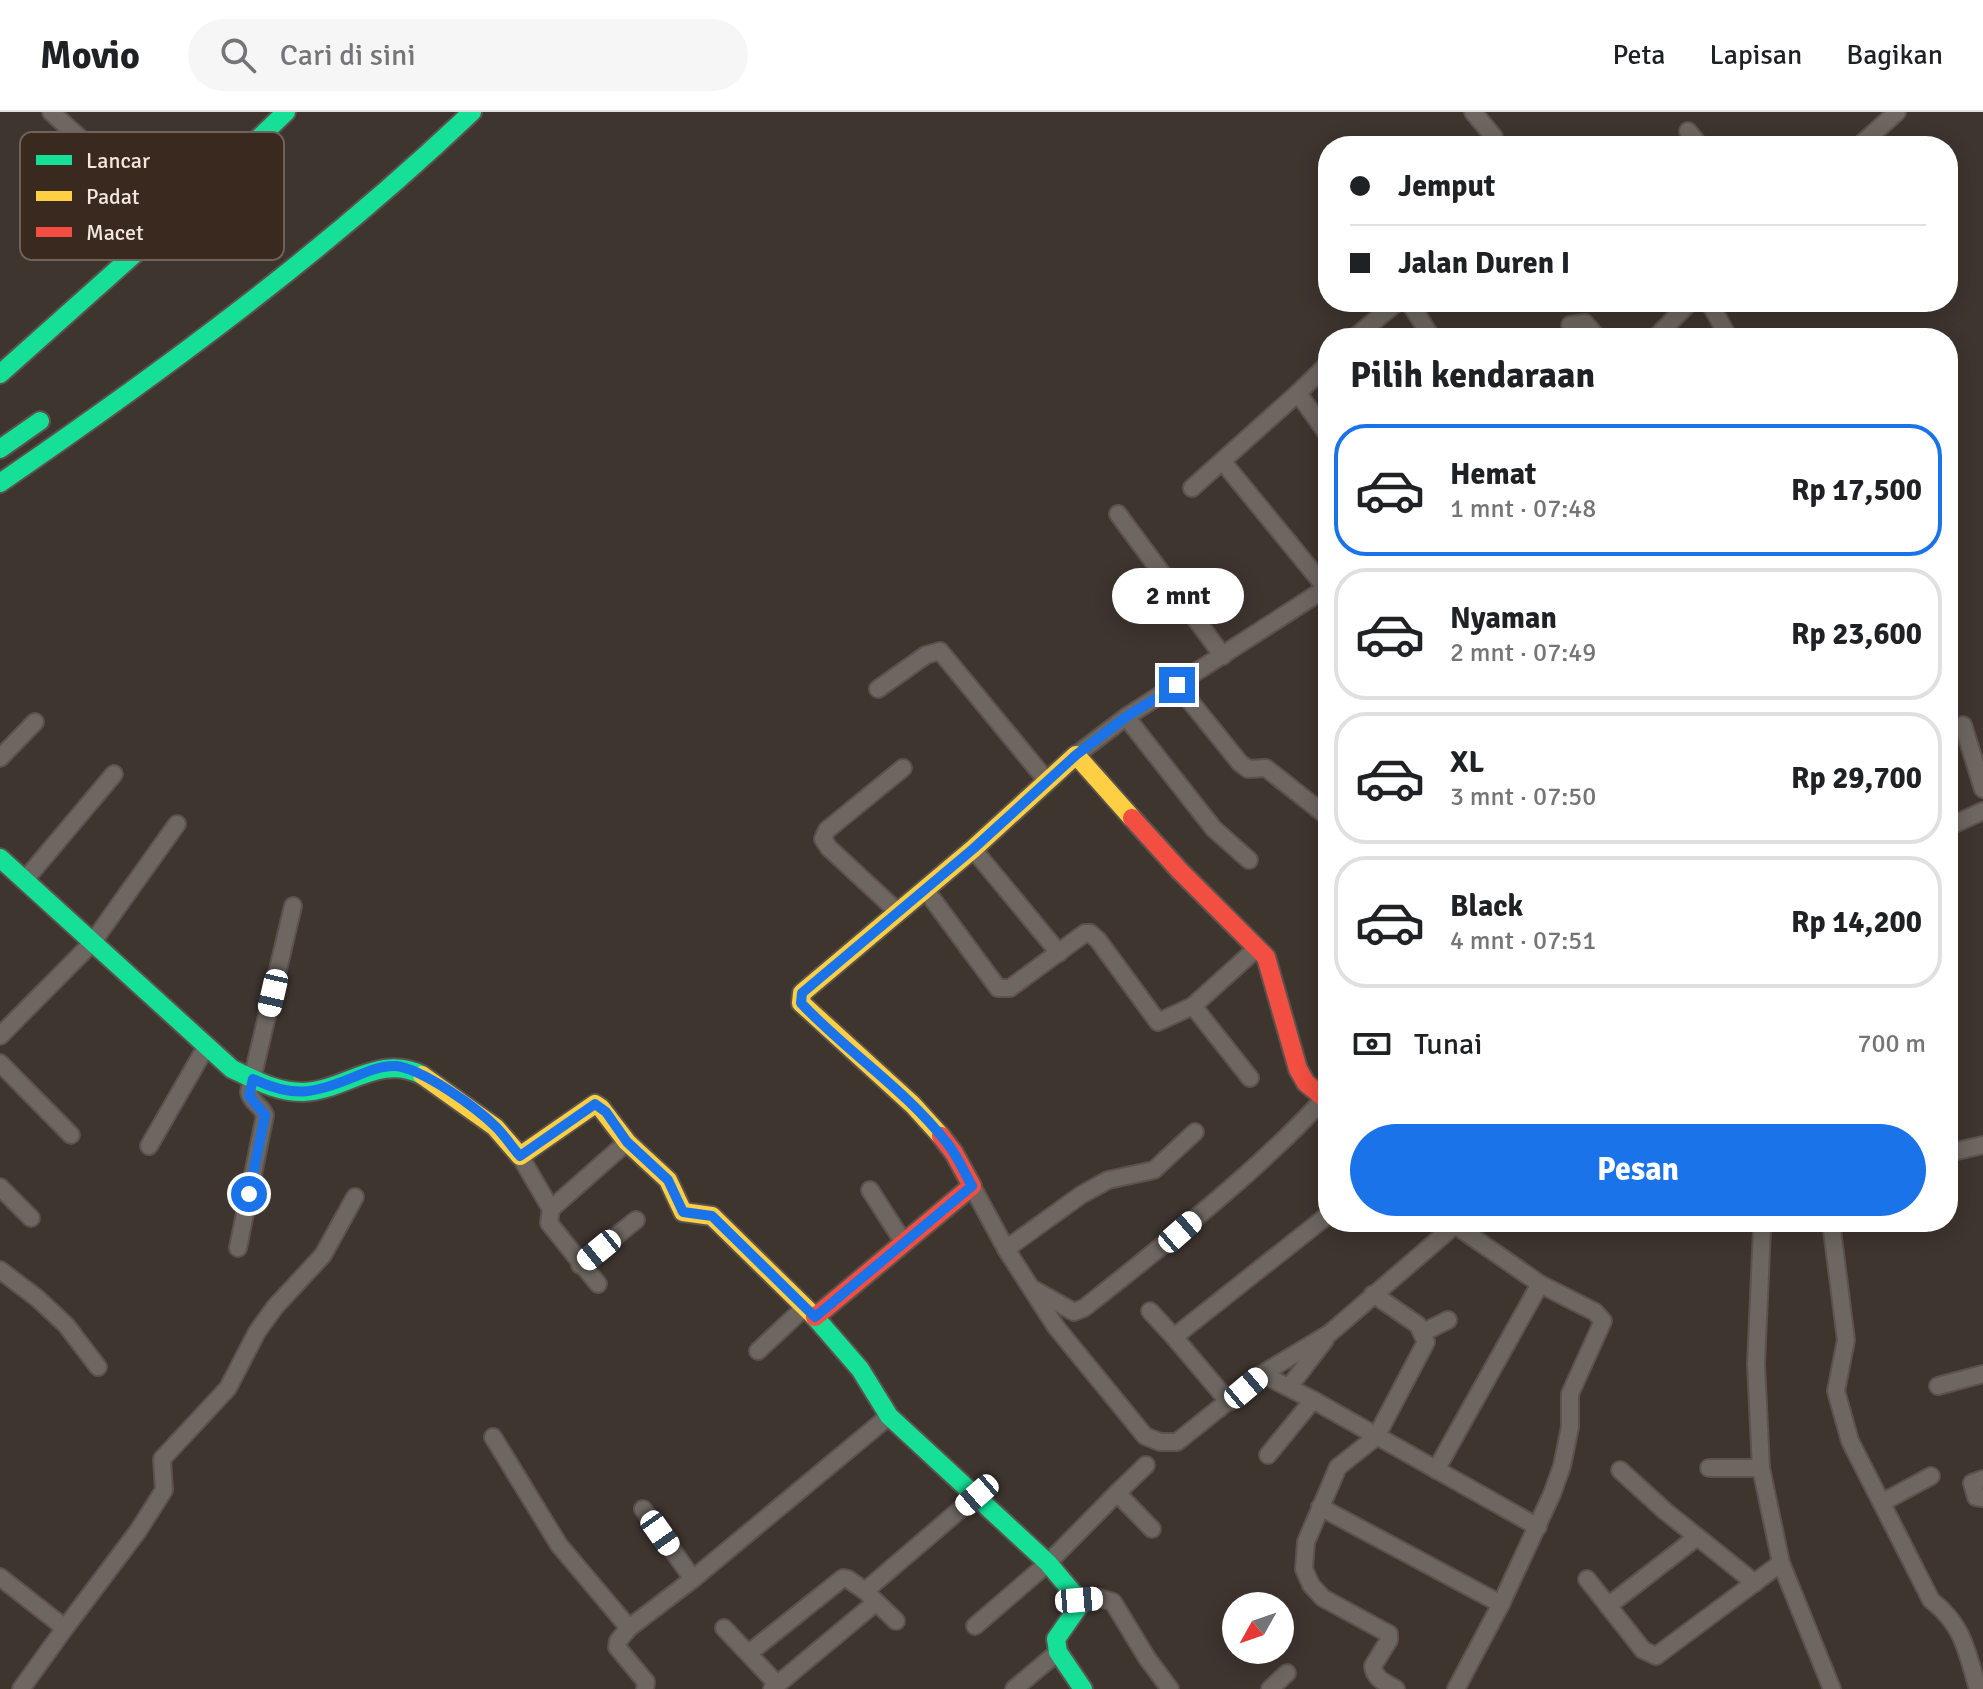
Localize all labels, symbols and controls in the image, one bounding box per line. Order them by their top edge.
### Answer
search box [188,19,748,91]
text: Movio [40,32,140,79]
icon: search [216,33,260,77]
text: Cari di sini [280,37,416,74]
text: Peta [1612,38,1666,72]
text: Lapisan [1710,38,1802,72]
text: Bagikan [1846,38,1943,72]
legend [20,132,284,260]
text: Lancar [86,147,150,174]
text: Jemput [1398,168,1495,205]
text: Padat [86,183,140,210]
text: Macet [86,219,144,246]
text: Jalan Duren I [1398,245,1570,282]
text: Pilih kendaraan [1350,353,1595,398]
icon: car [1354,454,1426,526]
text: Hemat [1450,456,1536,493]
text: Rp 17,500 [1791,472,1922,509]
text: 1 mnt · 07:48 [1450,493,1596,525]
callout: 2 mnt [1111,569,1243,625]
text: 2 mnt [1146,580,1210,612]
icon: car [1354,598,1426,670]
text: Nyaman [1450,600,1557,637]
text: Rp 23,600 [1791,616,1922,653]
text: 2 mnt · 07:49 [1450,637,1596,669]
route end [1159,667,1195,703]
icon: car [1354,742,1426,814]
text: XL [1450,744,1484,781]
text: Rp 29,700 [1791,760,1922,797]
text: 3 mnt · 07:50 [1450,781,1596,813]
icon: car [1354,886,1426,958]
text: Black [1450,888,1523,925]
text: Rp 14,200 [1791,904,1922,941]
text: 4 mnt · 07:51 [1450,925,1596,957]
car [256,967,290,1019]
icon: cash [1350,1022,1394,1066]
text: Tunai [1414,1026,1482,1063]
text: 700 m [1857,1028,1926,1060]
button: Pesan [1350,1124,1926,1216]
route start [231,1176,267,1212]
car [1154,1207,1206,1257]
car [573,1226,625,1274]
car [1220,1363,1272,1413]
car [951,1470,1003,1520]
car [636,1506,684,1560]
car [1054,1586,1104,1614]
north arrow [1222,1592,1294,1664]
map controls [1222,1592,1294,1664]

